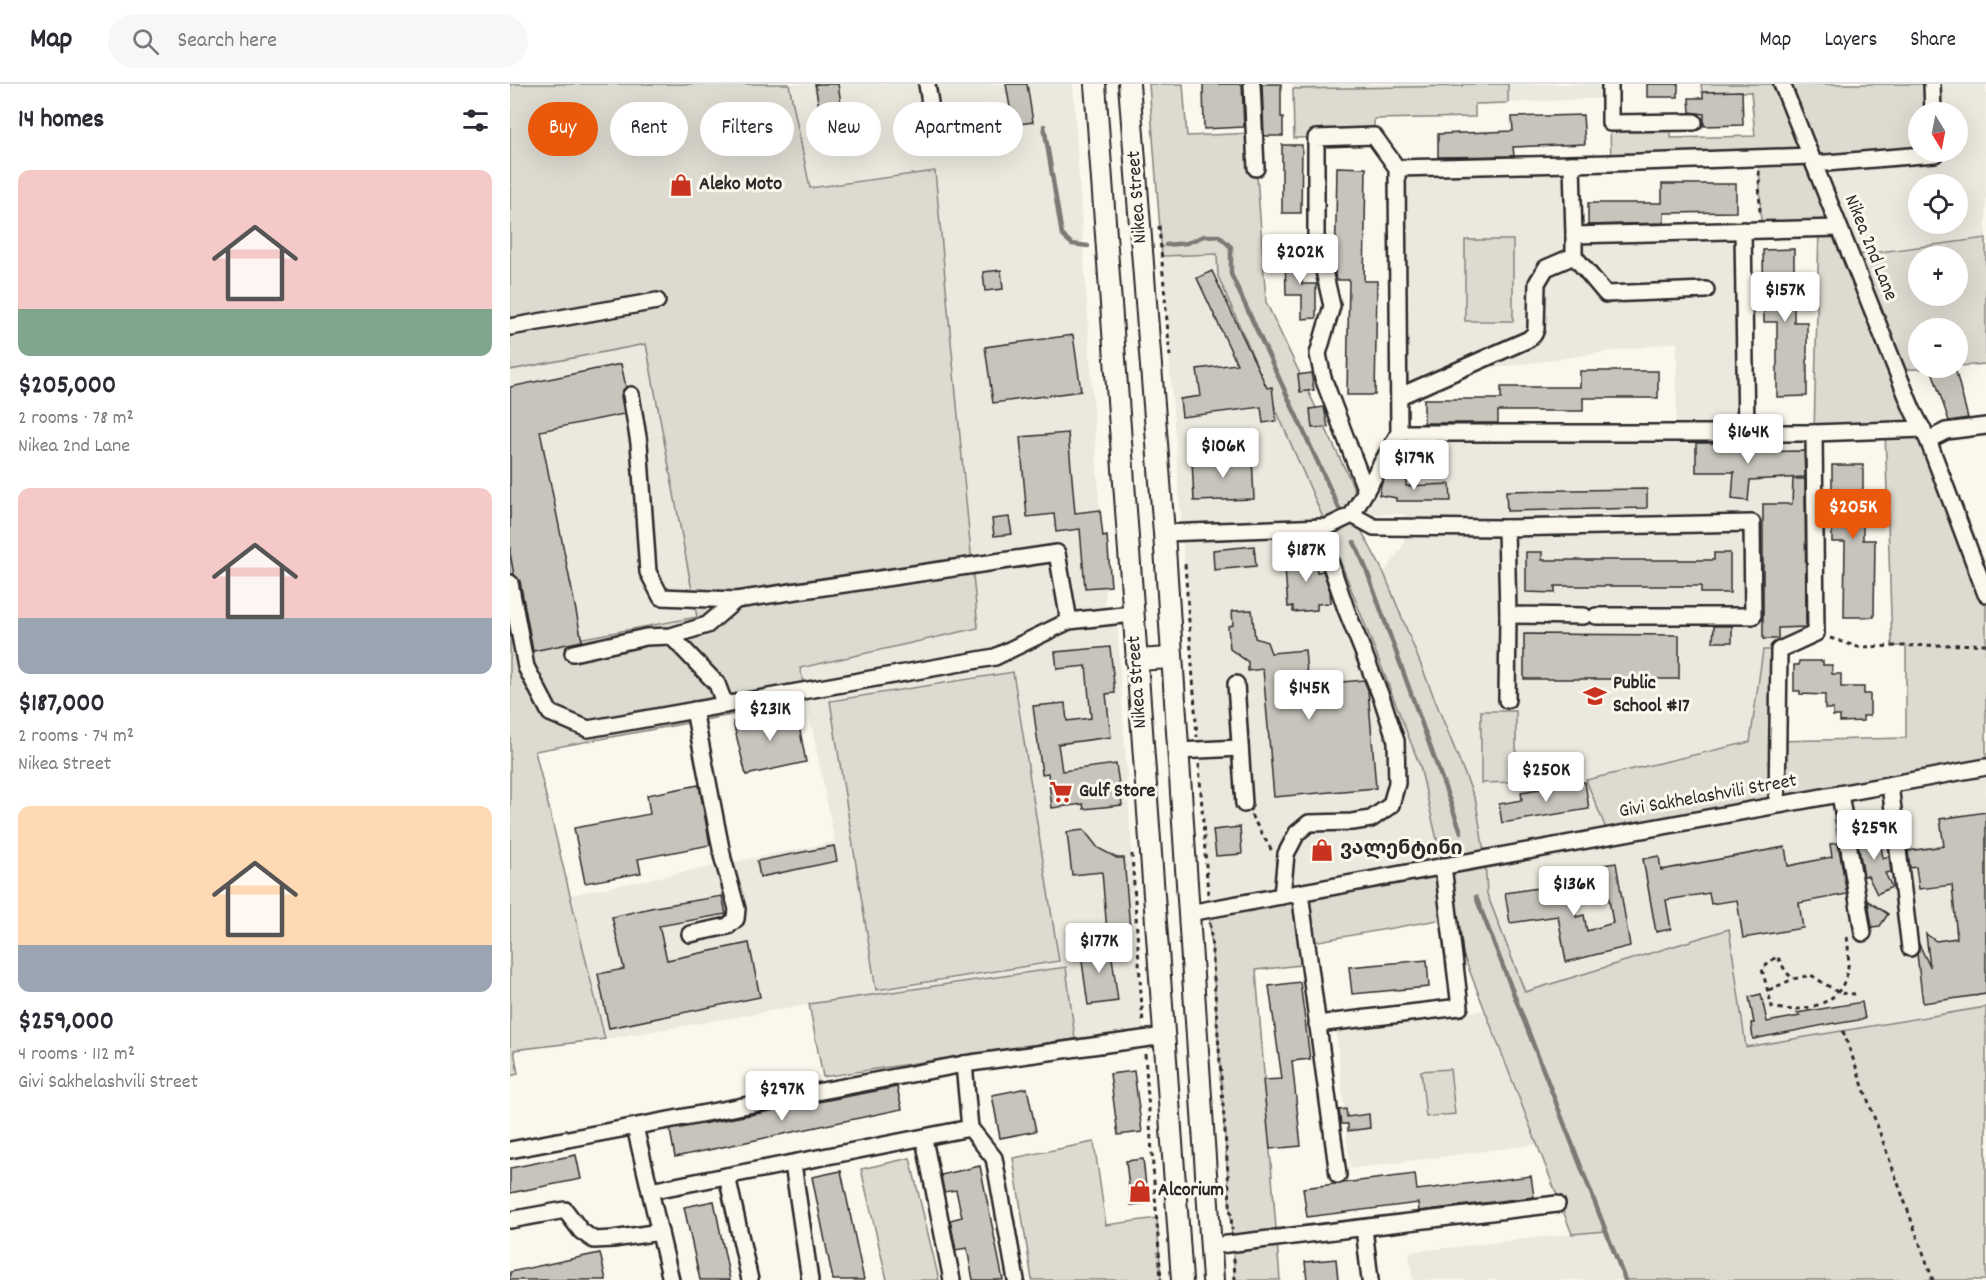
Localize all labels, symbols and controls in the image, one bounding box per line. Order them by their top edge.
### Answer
search box [108,14,528,68]
text: Map [30,21,72,61]
icon: search [129,25,162,58]
text: Search here [177,26,277,57]
text: Map [1760,26,1791,56]
text: Layers [1824,26,1877,56]
text: Share [1910,26,1956,56]
text: 14 homes [18,102,104,139]
chip: Buy [528,102,598,156]
chip: Rent [610,102,688,156]
chip: Filters [700,102,794,156]
chip: New [806,102,881,156]
chip: Apartment [893,102,1023,156]
north arrow [1908,102,1968,162]
map controls [1908,102,1968,378]
icon: filters [459,104,492,137]
street label: Nikea Street [1121,150,1155,244]
place label: Aleko Moto [699,171,782,199]
shop icon: Aleko Moto [668,172,694,198]
button: locate [1908,174,1968,234]
street label: Nikea 2nd Lane [1836,191,1904,305]
icon: home [201,209,309,317]
pin: $202K [1258,234,1342,285]
text: $202K [1276,239,1324,267]
button: + [1908,246,1968,306]
pin: $157K [1743,272,1827,323]
text: $157K [1765,277,1805,305]
button: − [1908,318,1968,378]
text: $205,000 [18,368,116,405]
text: 2 rooms · 78 m² [18,405,134,433]
pin: $164K [1706,414,1790,465]
text: $164K [1727,419,1769,447]
pin: $106K [1181,428,1265,479]
text: Nikea 2nd Lane [18,433,130,461]
text: $106K [1201,433,1245,461]
pin: $179K [1372,440,1456,491]
text: $179K [1394,445,1434,473]
pin: $205K [1811,489,1895,540]
text: $205K [1829,494,1877,522]
icon: home [201,527,309,635]
pin: $187K [1264,532,1348,583]
text: $187K [1286,537,1326,565]
street label: Nikea Street [1121,635,1155,729]
pin: $145K [1267,670,1351,721]
place label: Public School #17 [1613,670,1690,721]
text: $145K [1288,675,1330,703]
school or university icon: Public School #17 [1582,683,1608,709]
text: $187,000 [18,686,105,723]
pin: $231K [728,691,812,742]
text: $231K [749,696,791,724]
text: 2 rooms · 74 m² [18,723,134,751]
text: Nikea Street [18,751,111,779]
pin: $250K [1504,752,1588,803]
text: $250K [1522,757,1570,785]
street label: Givi Sakhelashvili Street [1617,768,1799,826]
place label: Gulf Store [1079,778,1156,806]
supermarket icon: Gulf Store [1048,779,1074,805]
pin: $259K [1832,810,1916,861]
text: $259K [1851,815,1897,843]
place label: ვალენტინი [1340,836,1463,864]
shop icon: ვალენტინი [1309,837,1335,863]
icon: home [201,845,309,953]
pin: $136K [1532,866,1616,917]
text: $136K [1553,871,1595,899]
pin: $177K [1057,923,1141,974]
text: $177K [1079,928,1119,956]
text: $259,000 [18,1004,114,1041]
text: 4 rooms · 112 m² [18,1041,135,1069]
text: Givi Sakhelashvili Street [18,1069,198,1097]
pin: $297K [740,1071,824,1122]
text: $297K [760,1076,804,1104]
place label: Alcorium [1158,1177,1224,1205]
shop icon: Alcorium [1127,1178,1153,1204]

